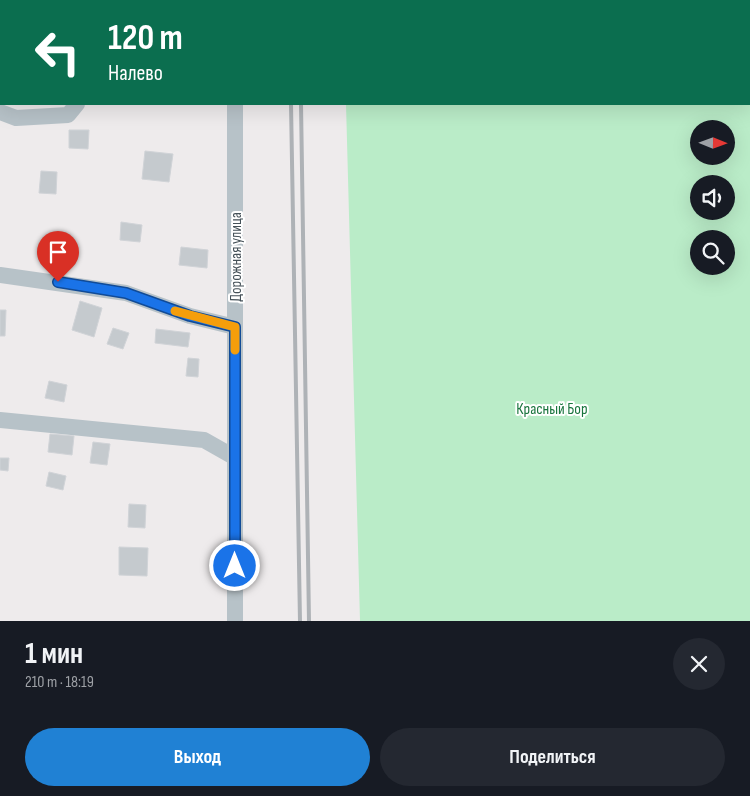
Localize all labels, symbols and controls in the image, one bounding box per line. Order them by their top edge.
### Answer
text: 120 m [108,17,183,60]
icon: left [25,20,90,85]
text: Налево [108,60,163,87]
north arrow [690,120,735,165]
map controls [690,120,735,275]
button: sound [690,175,735,220]
street label: Дорожная улица [227,212,246,302]
button: search [690,230,735,275]
pin [37,231,79,282]
icon: arrive [44,238,72,266]
park label: Красный Бор [516,400,588,419]
position arrow [208,539,260,591]
text: 1 мин [25,636,83,672]
button: close [673,638,725,690]
text: 210 m · 18:19 [25,673,94,692]
button: Выход [25,728,370,786]
button: Поделиться [380,728,725,786]

